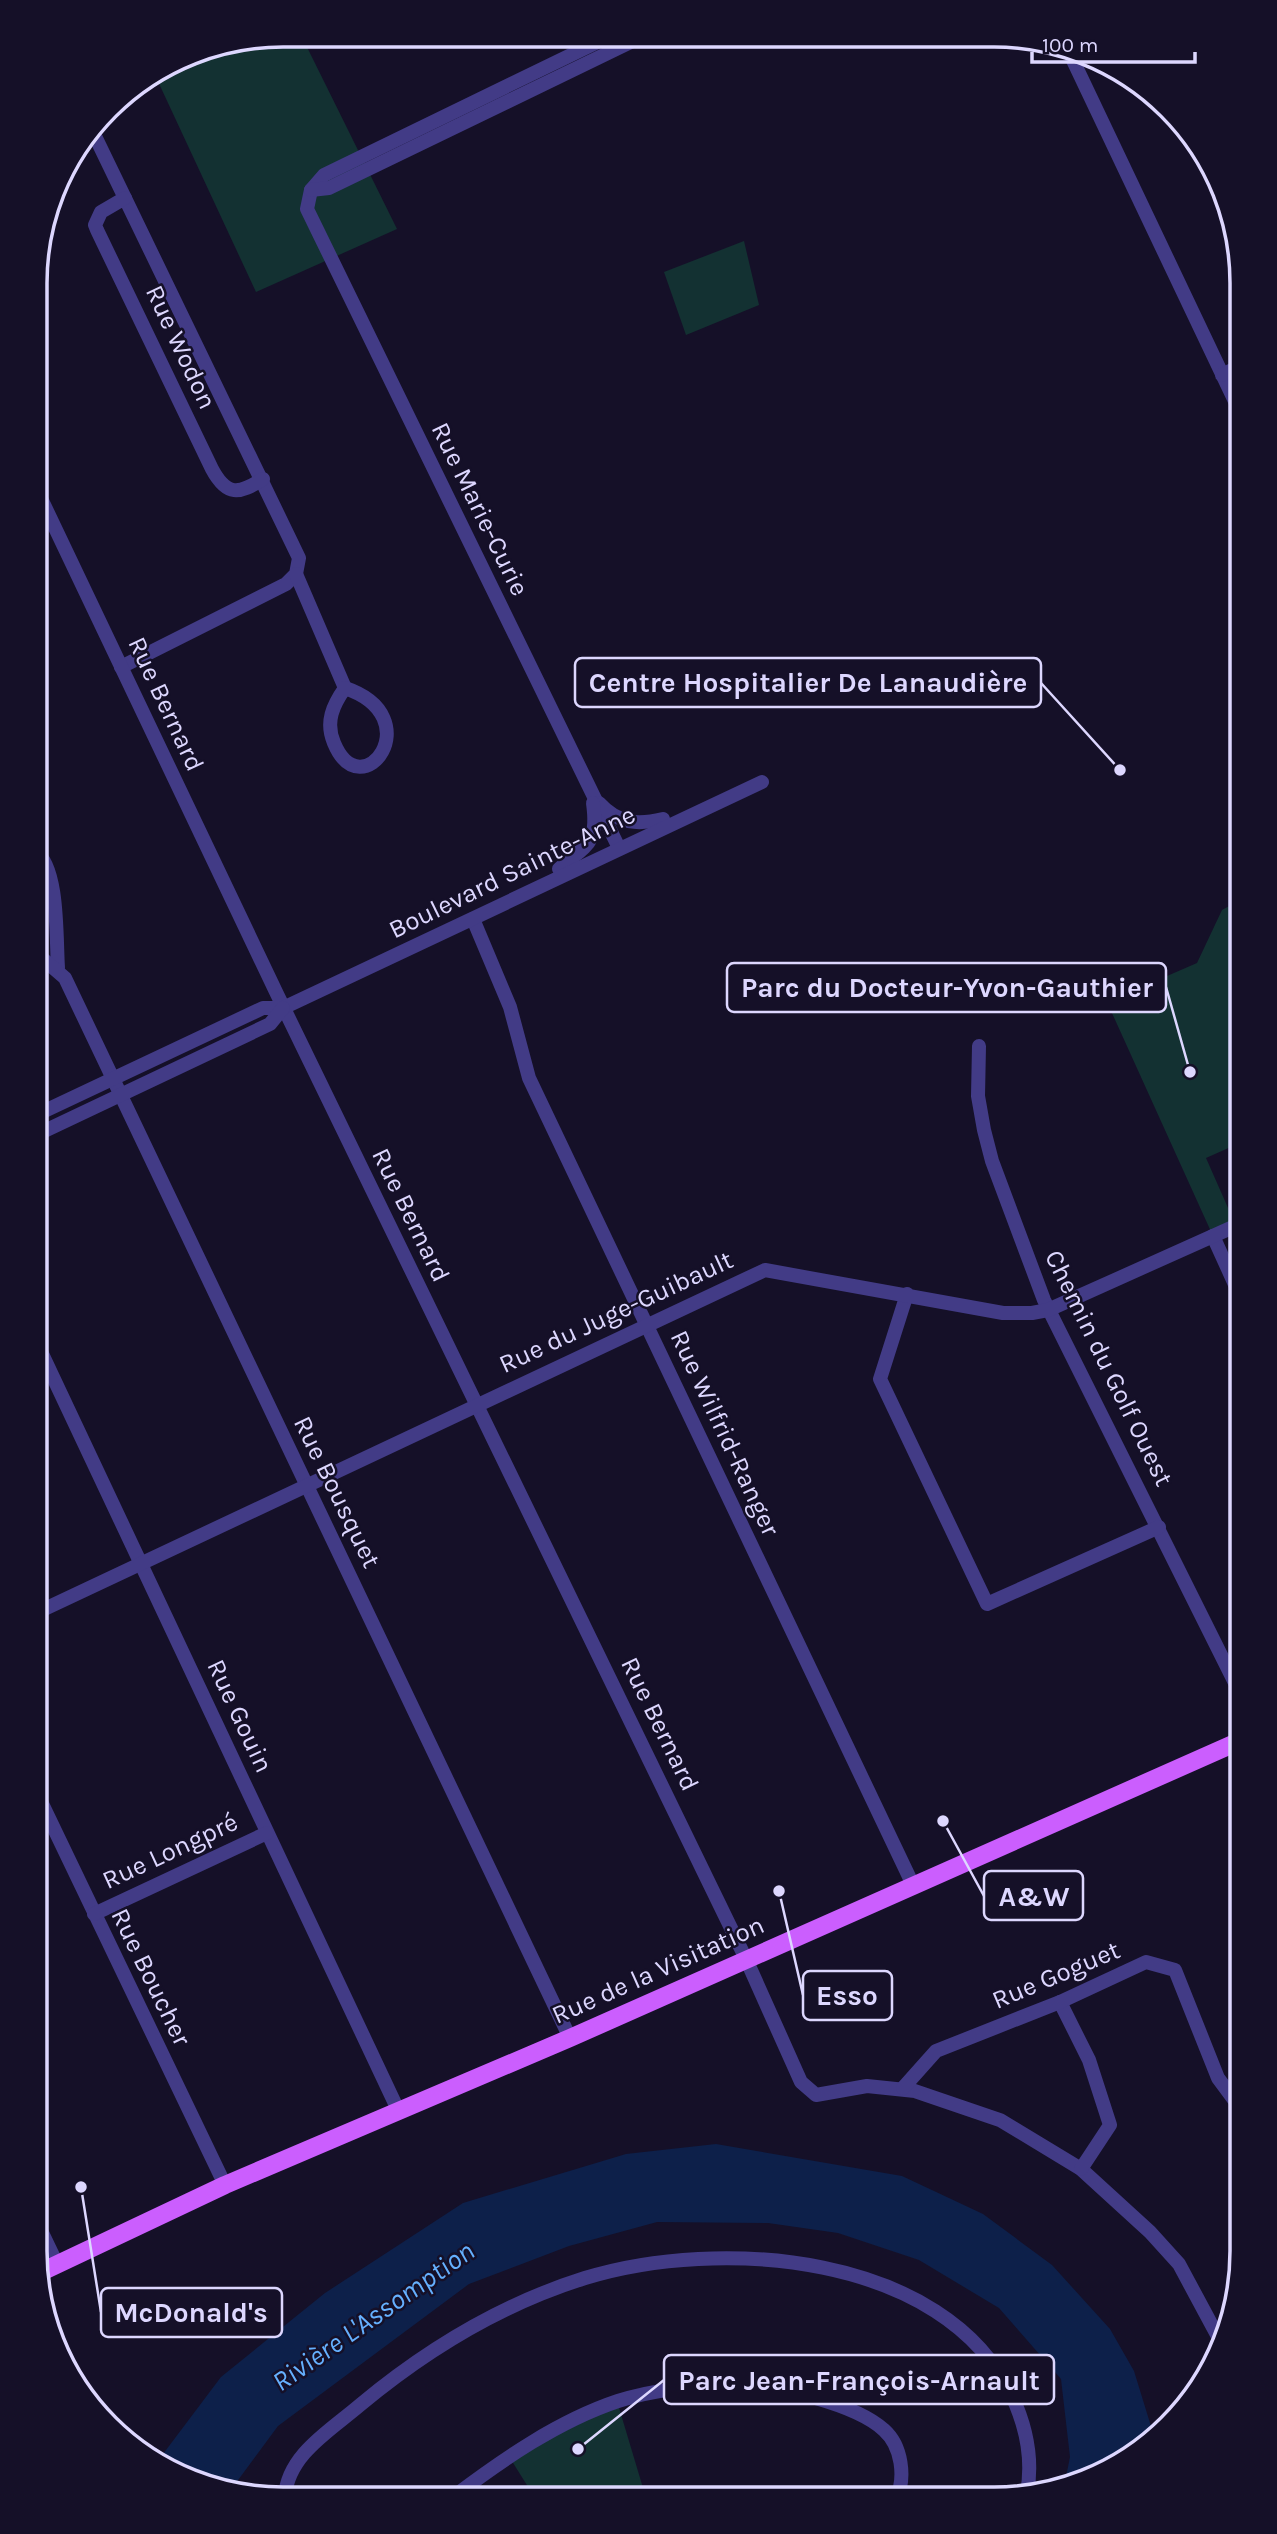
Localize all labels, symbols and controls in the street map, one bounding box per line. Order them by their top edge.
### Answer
scale bar [1032,21,1195,65]
text: 100 m [1042,33,1099,57]
street label: Rue Wodon [139,280,223,414]
street label: Rue Marie-Curie [425,417,535,601]
street label: Rue Bernard [121,632,211,776]
callout: Centre Hospitalier De Lanaudière [575,658,1041,707]
text: Centre Hospitalier De Lanaudière [589,666,1027,699]
street label: Boulevard Sainte-Anne [384,799,640,945]
callout: Parc du Docteur-Yvon-Gauthier [727,963,1166,1012]
text: Parc du Docteur-Yvon-Gauthier [741,971,1153,1004]
street label: Rue Bernard [365,1143,457,1287]
street label: Rue du Juge-Guibault [494,1244,738,1380]
street label: Chemin du Golf Ouest [1038,1245,1180,1491]
street label: Rue Wilfrid-Ranger [664,1325,786,1541]
street label: Rue Bousquet [287,1411,387,1573]
street label: Rue Bernard [614,1652,706,1796]
street label: Rue Gouin [200,1654,280,1778]
street label: Rue Longpré [97,1806,243,1896]
callout: A&W [984,1871,1083,1920]
text: A&W [998,1880,1070,1913]
street label: Rue Boucher [104,1903,198,2051]
street label: Rue de la Visitation [547,1909,769,2031]
street label: Rue Goguet [987,1934,1125,2016]
callout: Esso [803,1971,892,2020]
text: Esso [816,1979,878,2012]
water label: Rivière L'Assomption [266,2234,480,2398]
callout: McDonald's [101,2288,282,2337]
text: McDonald's [114,2296,268,2329]
callout: Parc Jean-François-Arnault [664,2355,1054,2404]
text: Parc Jean-François-Arnault [678,2364,1040,2397]

